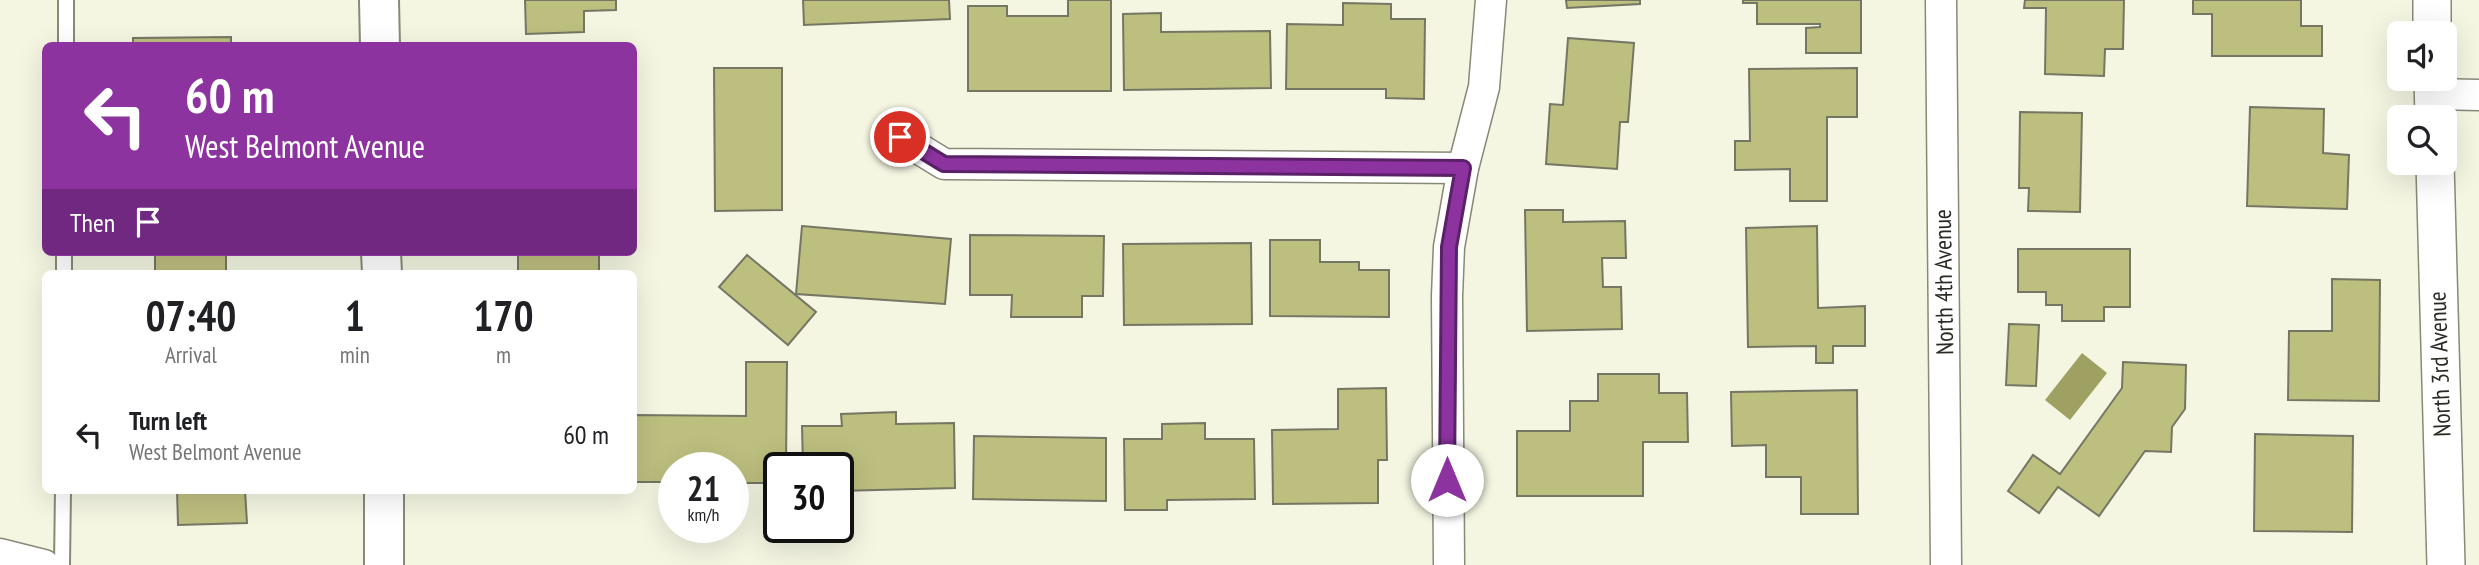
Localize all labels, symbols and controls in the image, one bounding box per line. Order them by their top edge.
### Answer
map controls [2387,21,2457,175]
button: sound [2387,21,2457,91]
text: 60 m [185,63,274,127]
icon: left [70,70,161,161]
button: search [2387,105,2457,175]
pin [870,107,930,167]
icon: arrive [881,118,919,156]
text: West Belmont Avenue [185,125,425,167]
icon: arrive [129,203,167,241]
text: Then [70,206,115,239]
street label: North 4th Avenue [1927,209,1960,355]
text: 07:40 [145,288,236,343]
text: 1 [345,288,365,343]
text: 170 [473,288,534,343]
street label: North 3rd Avenue [2421,291,2458,437]
text: Arrival [165,340,217,369]
text: min [340,340,370,369]
text: m [496,340,511,369]
text: Turn left [129,404,207,437]
icon: left [70,416,108,454]
text: 60 m [563,418,609,451]
text: West Belmont Avenue [129,437,302,466]
position arrow [1410,443,1484,517]
speed limit sign: 30 [763,452,854,543]
text: 21 [687,465,720,511]
text: km/h [688,503,719,526]

